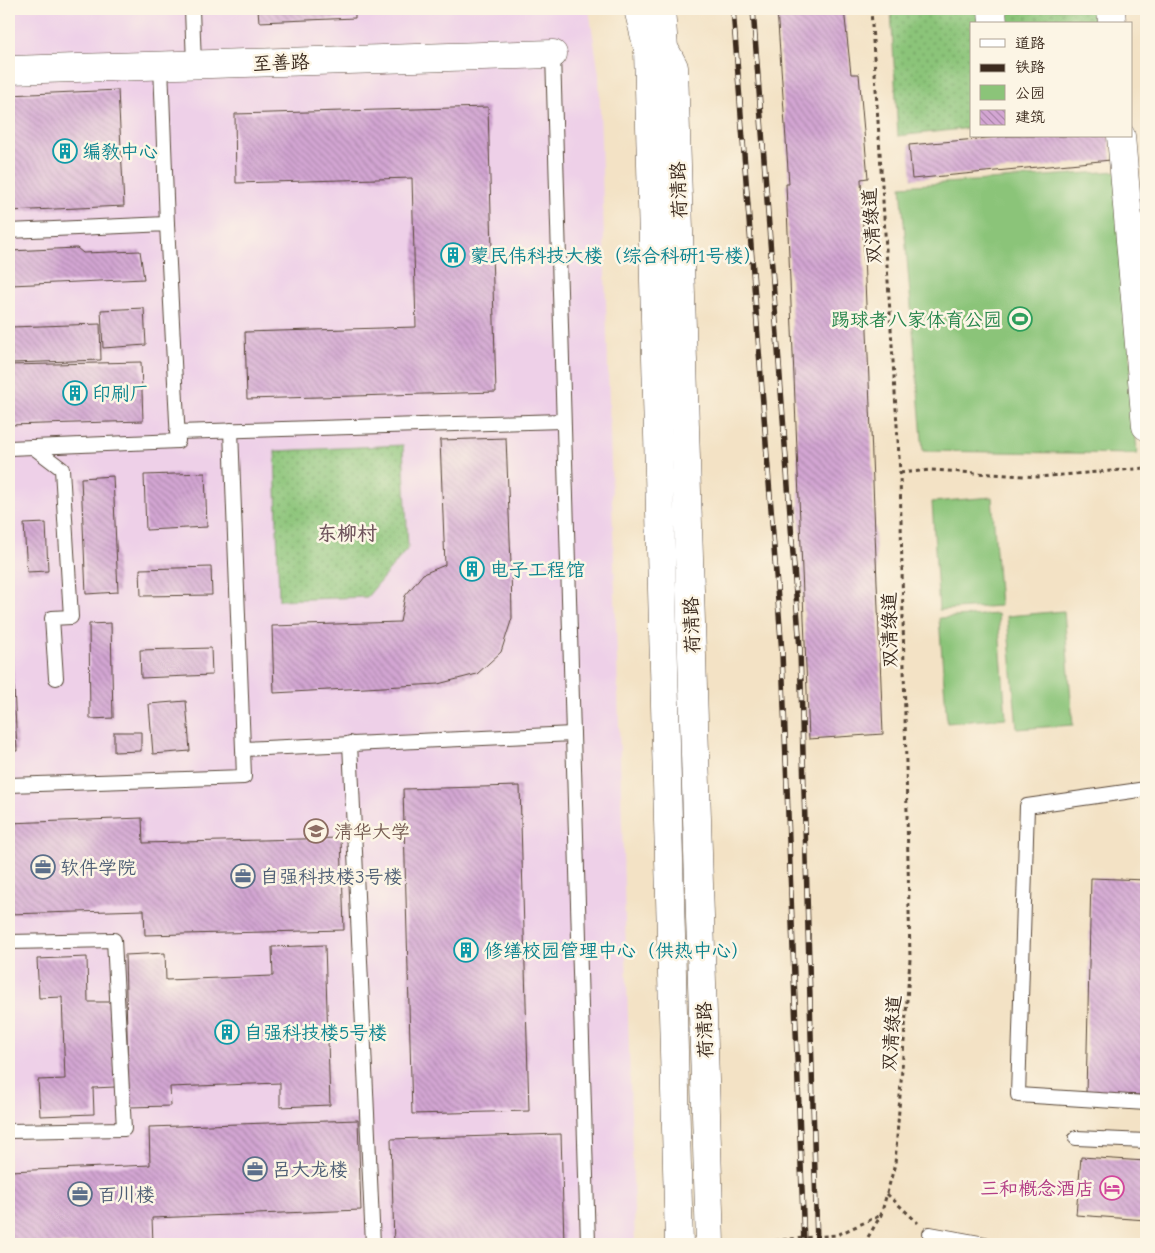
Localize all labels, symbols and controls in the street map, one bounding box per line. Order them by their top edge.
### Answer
legend [970,22,1132,138]
text: 道路 [1015,34,1045,52]
street label: 至善路 [252,51,310,75]
text: 铁路 [1015,58,1045,76]
text: 公园 [1015,84,1045,102]
text: 建筑 [1015,108,1045,126]
building icon: 编教中心 [52,138,78,164]
place label: 编教中心 [82,141,158,163]
street label: 荷清路 [667,161,691,219]
street label: 双清绿道 [858,187,886,265]
building icon: 蒙民伟科技大楼（综合科研1号楼） [440,242,466,268]
place label: 蒙民伟科技大楼（综合科研1号楼） [470,245,763,267]
sports icon: 踢球者八家体育公园 [1007,306,1033,332]
place label: 踢球者八家体育公园 [831,309,1002,331]
building icon: 印刷厂 [62,380,88,406]
place label: 印刷厂 [92,383,149,405]
district label: 东柳村 [317,522,377,545]
building icon: 电子工程馆 [459,556,485,582]
place label: 电子工程馆 [490,559,585,581]
street label: 双清绿道 [878,592,902,668]
street label: 荷清路 [680,596,704,654]
school or university icon: 清华大学 [303,818,329,844]
place label: 清华大学 [334,821,410,843]
office icon: 软件学院 [30,854,56,880]
place label: 软件学院 [60,857,136,879]
office icon: 自强科技楼3号楼 [230,863,256,889]
place label: 自强科技楼3号楼 [260,866,403,888]
building icon: 修缮校园管理中心（供热中心） [453,937,479,963]
place label: 修缮校园管理中心（供热中心） [484,940,750,962]
street label: 双清绿道 [878,994,906,1072]
street label: 荷清路 [693,1001,717,1059]
building icon: 自强科技楼5号楼 [214,1019,240,1045]
place label: 自强科技楼5号楼 [244,1022,387,1044]
office icon: 吕大龙楼 [242,1156,268,1182]
place label: 吕大龙楼 [272,1159,348,1181]
hotel icon: 三和概念酒店 [1099,1175,1125,1201]
place label: 三和概念酒店 [980,1178,1094,1200]
office icon: 百川楼 [67,1181,93,1207]
place label: 百川楼 [98,1184,155,1206]

